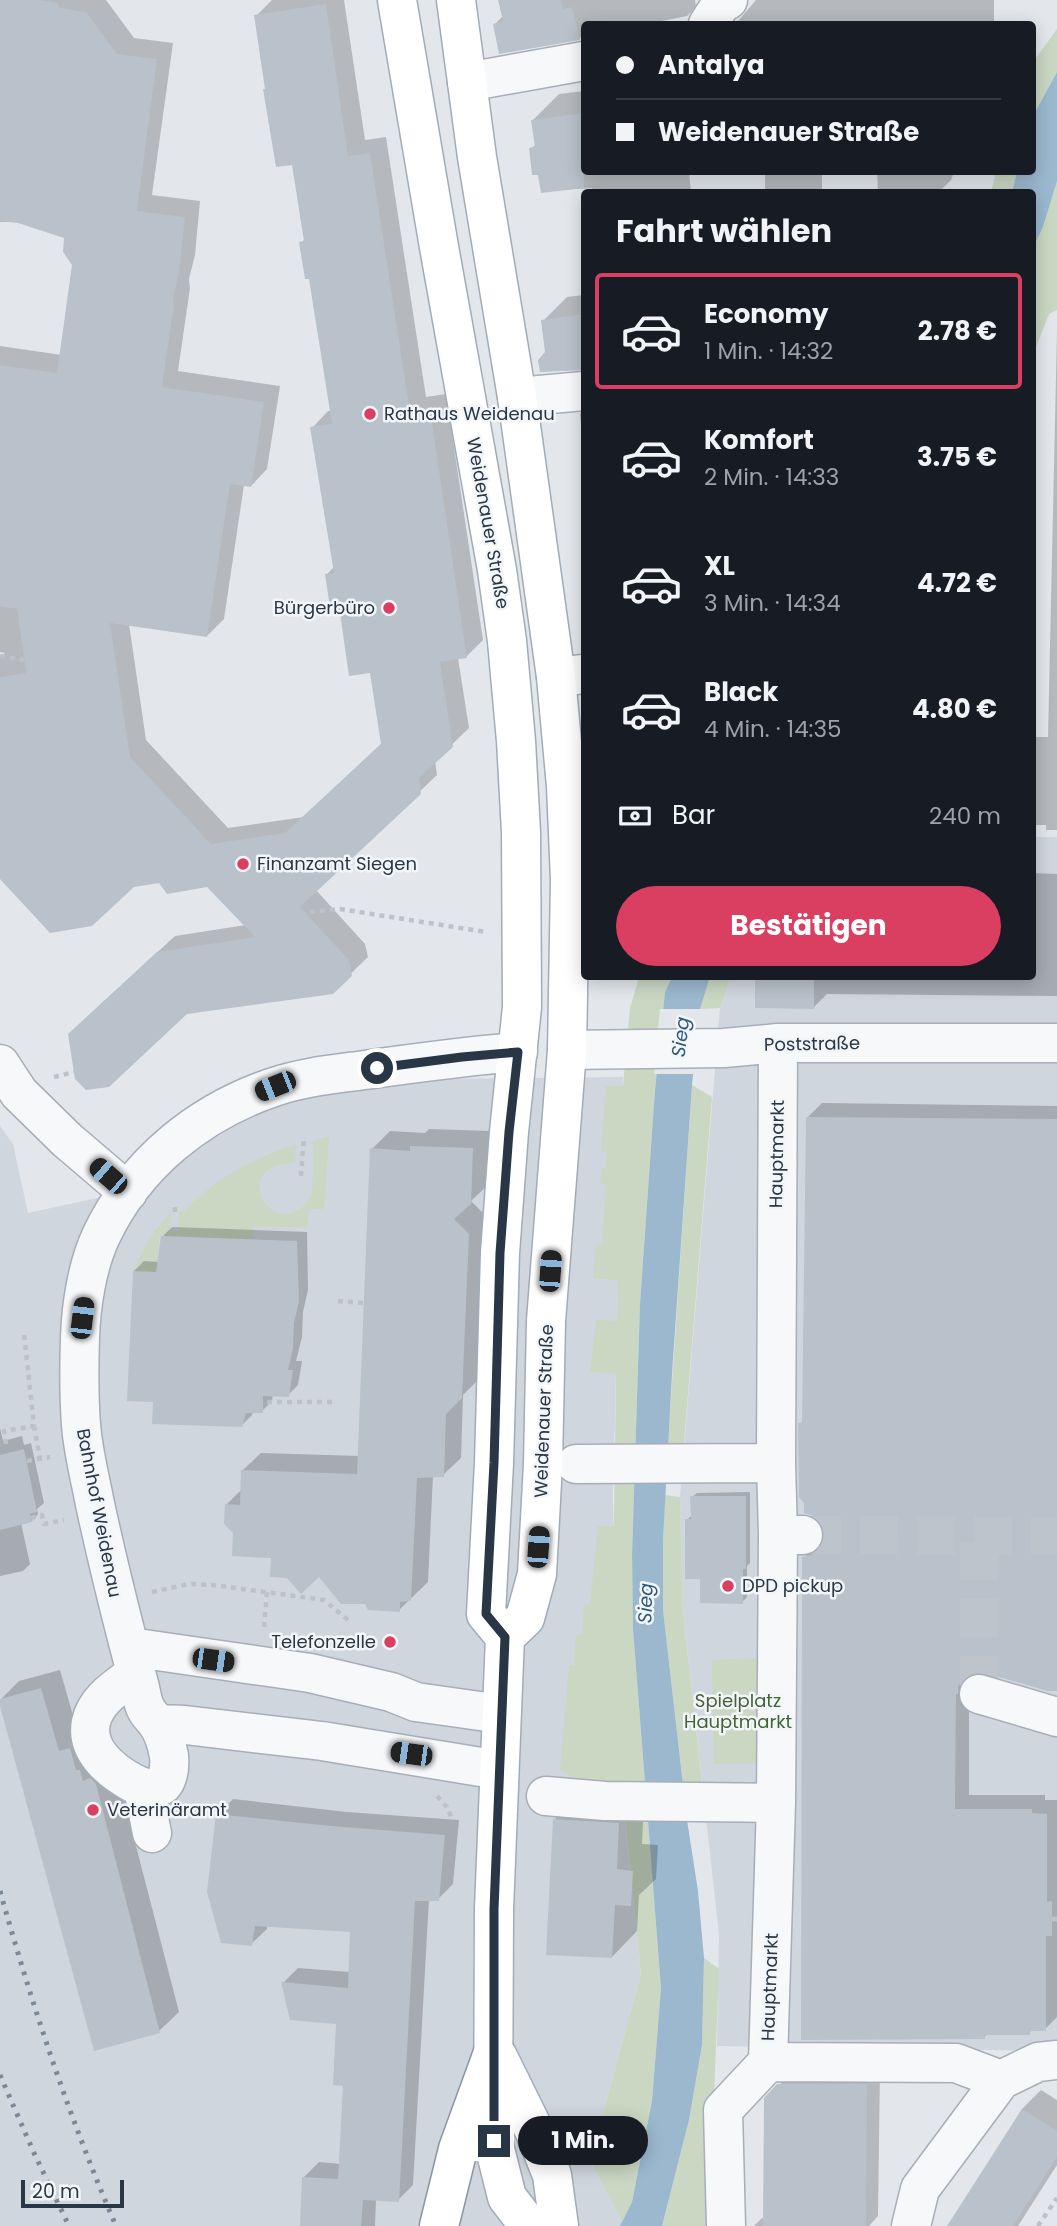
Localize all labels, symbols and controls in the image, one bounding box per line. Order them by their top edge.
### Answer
text: Antalya [658,47,765,83]
text: Weidenauer Straße [658,114,919,150]
text: Fahrt wählen [616,208,832,253]
text: Economy [704,296,828,332]
icon: car [620,300,683,363]
text: 2.78 € [918,313,997,349]
text: 1 Min. · 14:32 [704,335,833,367]
place label: Rathaus Weidenau [384,401,555,426]
marker: Rathaus Weidenau [362,406,378,422]
text: Komfort [704,422,814,458]
icon: car [620,426,683,489]
street label: Weidenauer Straße [461,435,516,611]
text: 3.75 € [917,439,997,475]
text: 2 Min. · 14:33 [704,461,839,493]
text: XL [704,548,735,584]
icon: car [620,552,683,615]
text: 4.72 € [917,565,997,601]
text: 3 Min. · 14:34 [704,587,841,619]
place label: Bürgerbüro [274,595,375,620]
marker: Bürgerbüro [381,600,397,616]
text: Black [704,674,778,710]
icon: car [620,678,683,741]
text: 4.80 € [912,691,997,727]
text: 4 Min. · 14:35 [704,713,842,745]
icon: cash [616,797,654,835]
text: Bar [672,797,715,833]
text: 240 m [929,800,1001,832]
place label: Finanzamt Siegen [257,851,417,876]
marker: Finanzamt Siegen [235,856,251,872]
button: Bestätigen [616,886,1001,966]
water label: Sieg [665,1015,696,1059]
street label: Poststraße [764,1030,860,1057]
route start [361,1052,393,1084]
car [252,1068,299,1104]
street label: Hauptmarkt [763,1100,790,1208]
car [86,1154,131,1198]
car [539,1249,562,1293]
car [70,1296,95,1340]
street label: Weidenauer Straße [528,1324,559,1498]
street label: Bahnhof Weidenau [71,1426,128,1600]
car [527,1525,550,1569]
place label: DPD pickup [742,1573,843,1598]
marker: DPD pickup [720,1578,736,1594]
water label: Sieg [631,1582,660,1624]
place label: Telefonzelle [271,1629,376,1654]
marker: Telefonzelle [382,1634,398,1650]
car [191,1647,236,1673]
park label: Spielplatz Hauptmarkt [684,1688,792,1734]
car [389,1741,434,1767]
place label: Veterinäramt [107,1797,227,1822]
marker: Veterinäramt [85,1802,101,1818]
street label: Hauptmarkt [755,1933,784,2041]
callout: 1 Min. [518,2116,648,2166]
text: 1 Min. [551,2124,615,2156]
route end [478,2125,510,2157]
scale bar [21,2177,124,2209]
text: 20 m [32,2178,80,2205]

